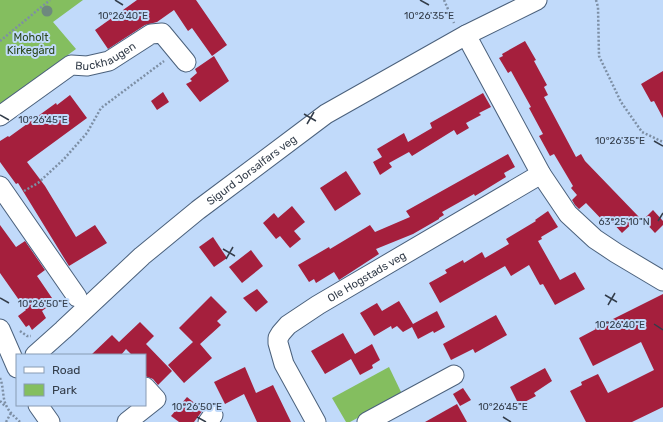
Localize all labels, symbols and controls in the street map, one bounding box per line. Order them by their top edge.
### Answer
text: 10°26'40"E [98,10,148,22]
text: 10°26'35"E [404,10,454,22]
park label: Moholt Kirkegård [7,31,55,57]
street label: Buckhaugen [75,39,138,73]
text: 10°26'45"E [18,114,68,126]
street label: Sigurd Jorsalfars veg [204,132,299,208]
text: 10°26'35"E [595,135,645,147]
text: 63°25'10"N [598,216,650,228]
street label: Ole Hogstads veg [325,248,408,305]
text: 10°26'50"E [18,298,68,310]
text: 10°26'40"E [595,319,645,331]
legend [16,354,146,406]
text: Road [52,363,80,377]
text: Park [52,383,78,397]
text: 10°26'50"E [172,401,222,413]
text: 10°26'45"E [478,401,528,413]

